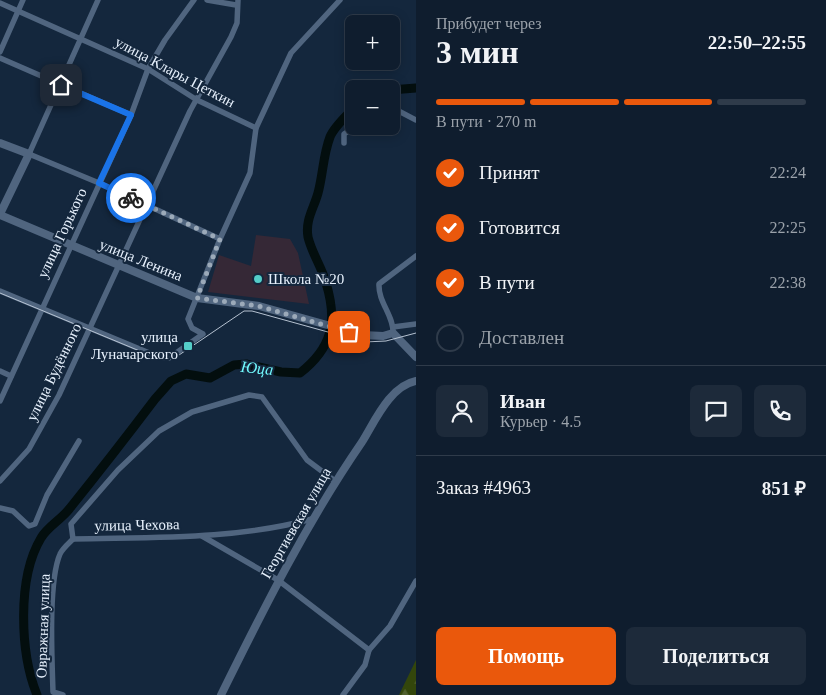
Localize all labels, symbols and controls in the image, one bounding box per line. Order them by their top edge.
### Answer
map controls [345,15,400,135]
button: + [345,15,400,70]
text: Прибудет через [436,15,542,32]
text: 22:50–22:55 [708,32,806,53]
street label: улица Клары Цеткин [112,34,238,110]
text: 3 мин [436,34,519,70]
pin [40,64,82,106]
icon: home [47,71,75,99]
button: − [345,80,400,135]
text: В пути · 270 m [436,113,537,130]
icon: check [436,159,464,187]
text: Принят [479,162,540,183]
text: 22:24 [770,164,806,181]
courier [106,173,156,223]
icon: bike [117,184,145,212]
street label: улица Горького [34,186,90,280]
icon: check [436,214,464,242]
text: Готовится [479,217,560,238]
text: 22:25 [770,219,806,236]
street label: улица Ленина [97,236,185,284]
icon: check [436,269,464,297]
place label: Школа №20 [268,271,344,287]
text: В пути [479,272,535,293]
marker: Школа №20 [252,273,264,285]
text: 22:38 [770,274,806,291]
pin [328,311,370,353]
icon: bag [335,318,363,346]
street label: улица Будённого [23,321,85,423]
text: Доставлен [479,327,564,348]
place label: улица Луначарского [91,329,178,362]
marker: улица Луначарского [182,340,194,352]
water label: Юца [239,358,274,379]
button: person [436,385,488,437]
button: chat [690,385,742,437]
button: phone [754,385,806,437]
text: Иван [500,391,546,412]
text: Курьер · 4.5 [500,413,581,430]
street label: Георгиевская улица [258,465,334,581]
text: Заказ #4963 [436,477,531,498]
text: 851 ₽ [762,478,806,499]
street label: улица Чехова [94,516,180,534]
street label: Овражная улица [33,573,53,679]
button: Помощь [436,627,616,685]
button: Поделиться [626,627,806,685]

